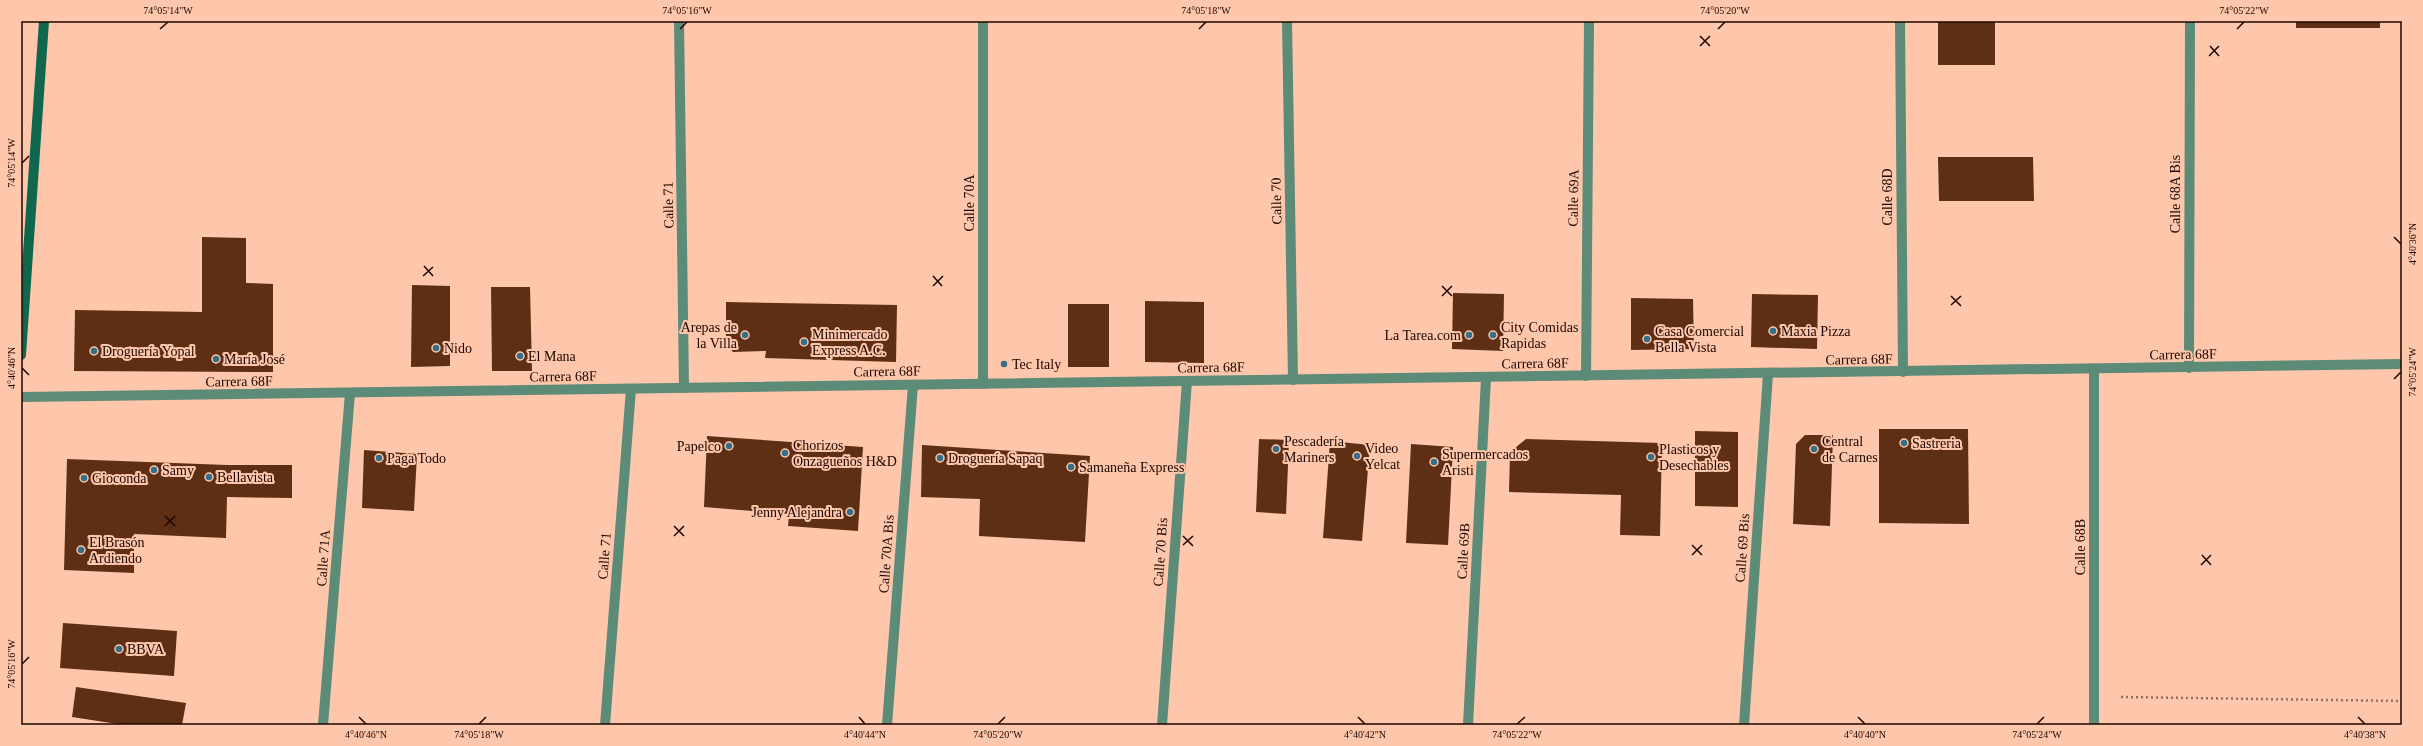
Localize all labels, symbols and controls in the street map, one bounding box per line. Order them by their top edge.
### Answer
text: 74°05'14"W [143,5,193,16]
text: 74°05'16"W [662,5,712,16]
text: 74°05'18"W [1181,5,1231,16]
text: 74°05'20"W [1700,5,1750,16]
text: 74°05'22"W [2219,5,2269,16]
text: 74°05'14"W [6,138,17,188]
street label: Calle 68A Bis [2168,155,2183,233]
street label: Calle 69A [1566,168,1582,227]
street label: Calle 68D [1880,168,1895,226]
street label: Calle 70A [962,174,977,232]
street label: Calle 70 [1269,177,1284,225]
street label: Calle 71 [661,181,676,229]
text: 4°40'36"N [2407,223,2418,265]
place label: Arepas de la Villa [681,320,738,351]
place label: City Comidas Rapidas [1501,320,1578,351]
place label: Casa Comercial Bella Vista [1655,324,1744,355]
place label: Maxia Pizza [1781,324,1851,339]
marker: Maxia Pizza [1768,326,1778,336]
place label: Minimercado Express A.C. [812,327,887,358]
place label: La Tarea.com [1385,328,1461,343]
marker: Arepas de la Villa [740,330,750,340]
marker: La Tarea.com [1464,330,1474,340]
marker: City Comidas Rapidas [1488,330,1498,340]
marker: Casa Comercial Bella Vista [1642,334,1652,344]
marker: Minimercado Express A.C. [799,337,809,347]
place label: Nido [444,341,472,356]
marker: Nido [431,343,441,353]
place label: Droguería Yopal [102,344,195,359]
marker: Droguería Yopal [89,346,99,356]
street label: Carrera 68F [2149,346,2217,363]
text: 4°40'46"N [6,347,17,389]
text: 74°05'24"W [2407,347,2418,397]
place label: El Mana [528,349,577,364]
marker: El Mana [515,351,525,361]
street label: Carrera 68F [1825,351,1893,368]
place label: María José [224,352,285,367]
marker: María José [211,354,221,364]
street label: Carrera 68F [1501,355,1569,372]
place label: Tec Italy [1012,357,1061,372]
marker: Tec Italy [999,359,1009,369]
street label: Carrera 68F [1177,359,1245,376]
street label: Carrera 68F [853,363,921,380]
street label: Carrera 68F [529,368,597,385]
street label: Carrera 68F [205,373,273,390]
place label: Pescadería Mariners [1284,434,1345,465]
place label: Central de Carnes [1822,434,1878,465]
place label: Sastreria [1912,436,1962,451]
place label: Chorizos Onzagueños H&D [793,438,897,469]
marker: Sastreria [1899,438,1909,448]
place label: Papelco [677,439,721,454]
marker: Papelco [724,441,734,451]
place label: Video Yelcat [1365,441,1400,472]
place label: Plasticos y Desechables [1659,442,1729,473]
marker: Pescadería Mariners [1271,444,1281,454]
marker: Central de Carnes [1809,444,1819,454]
place label: Supermercados Aristi [1442,447,1528,478]
marker: Chorizos Onzagueños H&D [780,448,790,458]
place label: Paga Todo [387,451,446,466]
place label: Droguería Sapaq [948,451,1042,466]
marker: Video Yelcat [1352,451,1362,461]
marker: Plasticos y Desechables [1646,452,1656,462]
marker: Paga Todo [374,453,384,463]
marker: Droguería Sapaq [935,453,945,463]
marker: Supermercados Aristi [1429,457,1439,467]
place label: Samaneña Express [1079,460,1184,475]
marker: Samaneña Express [1066,462,1076,472]
place label: Samy [162,463,194,478]
marker: Samy [149,465,159,475]
place label: Bellavista [217,470,274,485]
place label: Gioconda [92,471,147,486]
marker: Bellavista [204,472,214,482]
marker: Gioconda [79,473,89,483]
place label: Jenny Alejandra [751,505,843,520]
marker: Jenny Alejandra [845,507,855,517]
street label: Calle 69 Bis [1733,513,1752,583]
street label: Calle 70A Bis [876,514,897,594]
street label: Calle 70 Bis [1151,517,1170,587]
street label: Calle 68B [2073,519,2088,575]
street label: Calle 69B [1455,522,1472,580]
street label: Calle 71A [314,528,333,587]
street label: Calle 71 [595,532,614,580]
place label: El Brasón Ardiendo [89,535,145,566]
marker: El Brasón Ardiendo [76,545,86,555]
text: 74°05'16"W [6,639,17,689]
place label: BBVA [127,642,165,657]
marker: BBVA [114,644,124,654]
text: 4°40'46"N [345,729,387,740]
text: 74°05'18"W [454,729,504,740]
text: 4°40'44"N [844,729,886,740]
text: 74°05'20"W [973,729,1023,740]
text: 4°40'42"N [1344,729,1386,740]
text: 74°05'22"W [1492,729,1542,740]
text: 4°40'40"N [1844,729,1886,740]
text: 74°05'24"W [2012,729,2062,740]
text: 4°40'38"N [2344,729,2386,740]

